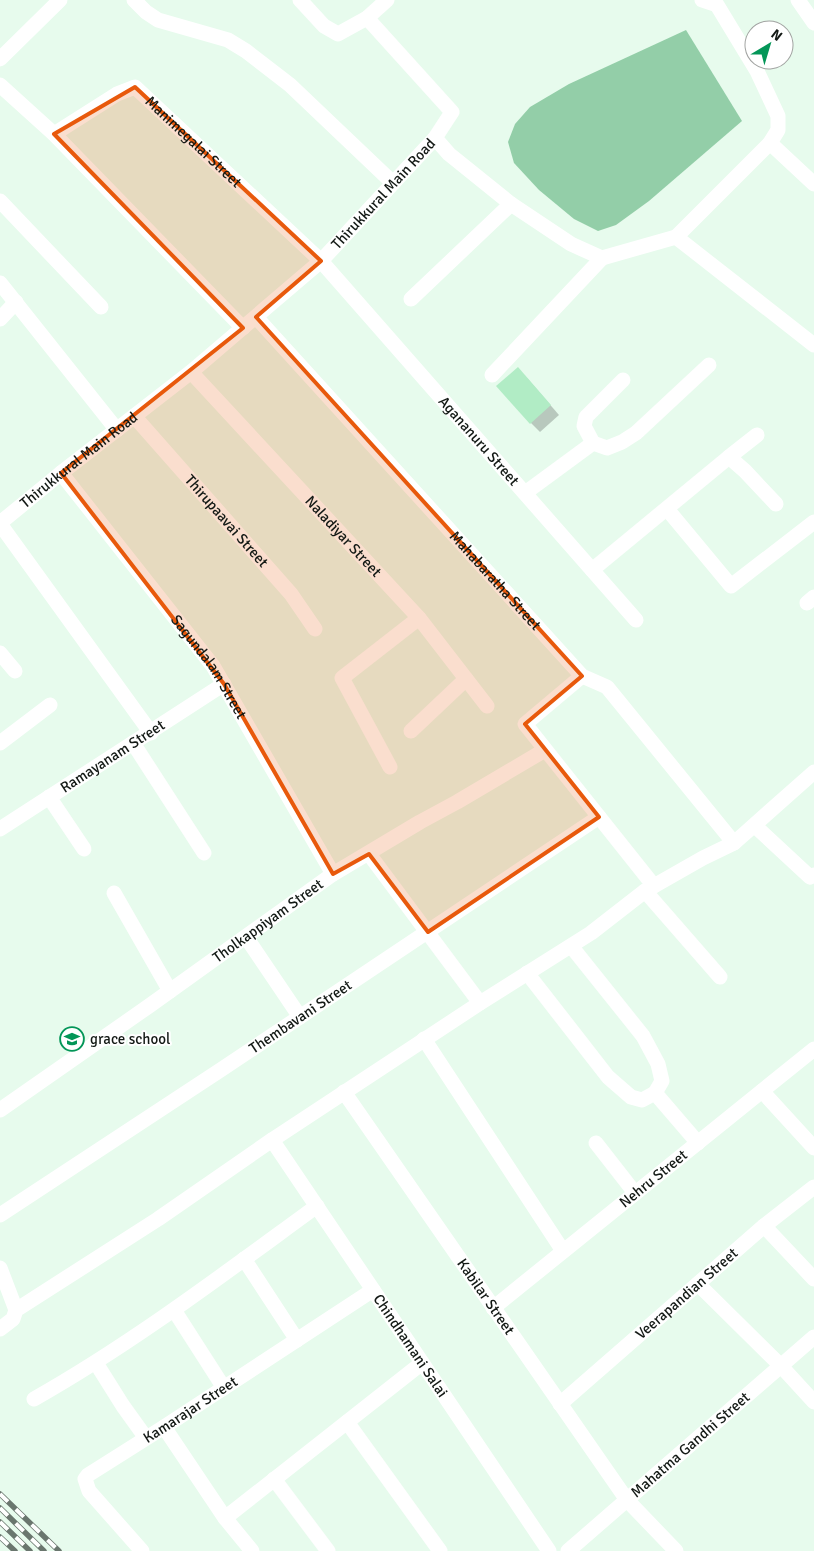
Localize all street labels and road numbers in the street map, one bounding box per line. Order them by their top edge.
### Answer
street label: Manimegalai Street [141,92,245,191]
street label: Thirukkural Main Road [327,135,439,253]
street label: Agananuru Street [435,393,523,489]
street label: Thirukkural Main Road [16,408,141,512]
street label: Thirupaavai Street [181,471,272,571]
street label: Naladiyar Street [301,492,385,581]
street label: Mahabaratha Street [446,527,545,634]
street label: Sagundalam Street [167,611,251,722]
street label: Ramayanam Street [57,716,168,796]
street label: Tholkappiyam Street [209,875,327,966]
street label: Thembavani Street [246,976,355,1057]
street label: Nehru Street [616,1146,691,1211]
street label: Veerapandian Street [632,1244,741,1343]
street label: Kabilar Street [453,1255,519,1338]
street label: Chindhamani Salai [369,1291,452,1401]
street label: Kamarajar Street [140,1372,241,1447]
street label: Mahatma Gandhi Street [627,1388,753,1501]

